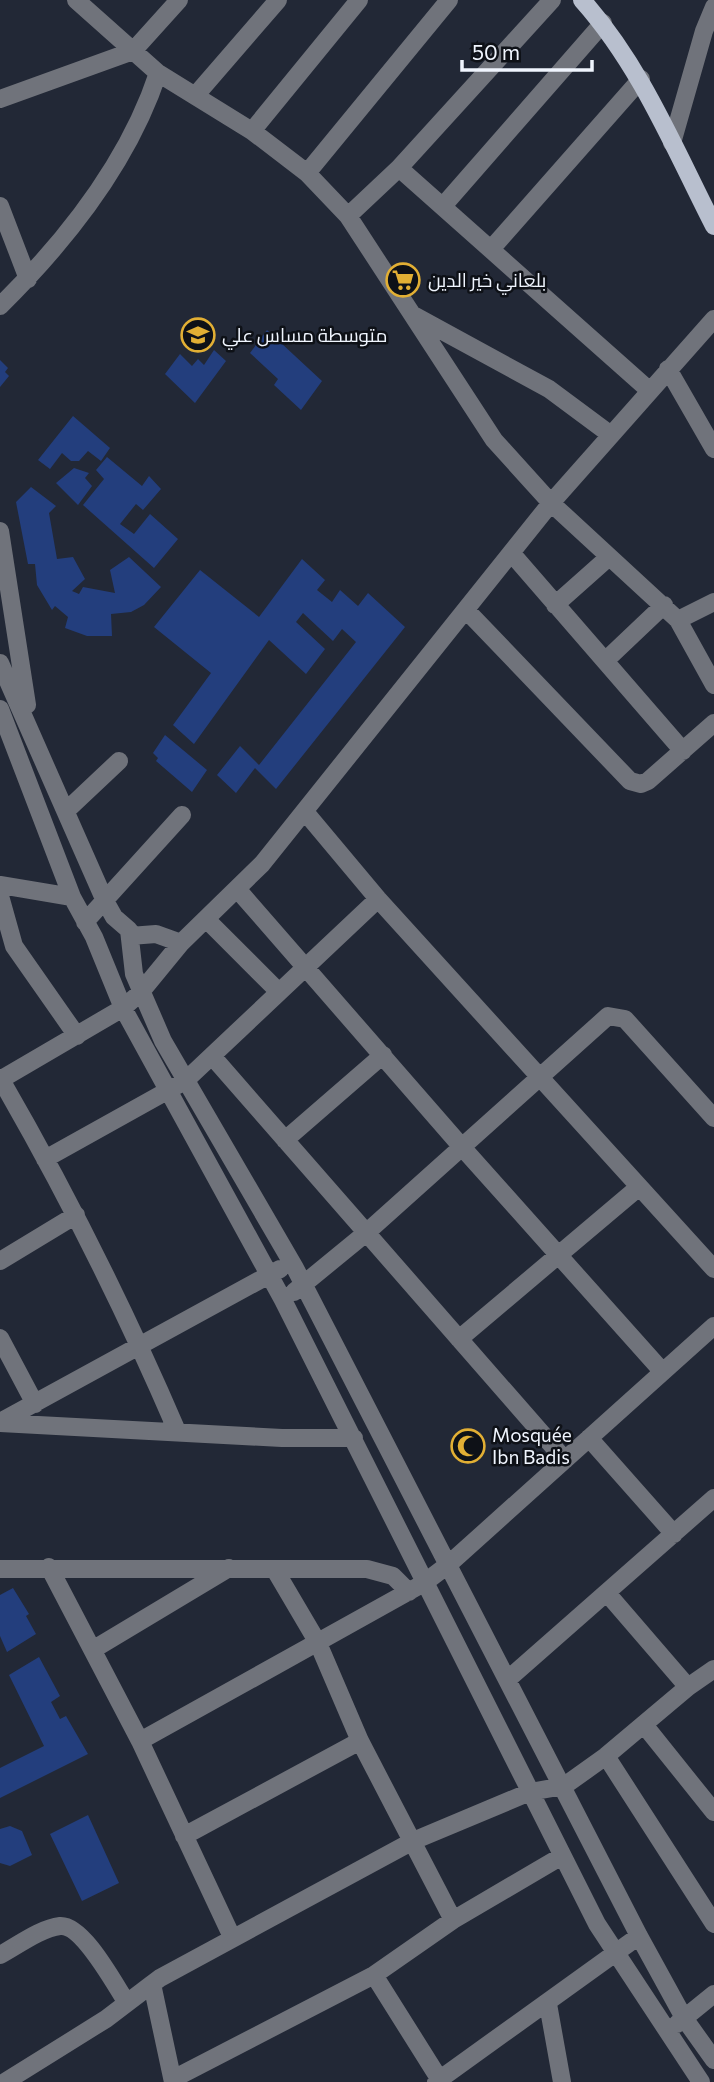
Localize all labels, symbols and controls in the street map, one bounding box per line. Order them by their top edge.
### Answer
scale bar [462,28,592,72]
text: 50 m [472,39,520,64]
supermarket icon: بلعاني خير الدين [384,261,422,299]
place label: بلعاني خير الدين [428,268,546,295]
school or university icon: متوسطة مساس علي [179,316,217,354]
place label: متوسطة مساس علي [222,323,387,350]
place label: Mosquée Ibn Badis [492,1423,572,1468]
mosque icon: Mosquée Ibn Badis [449,1427,487,1465]

